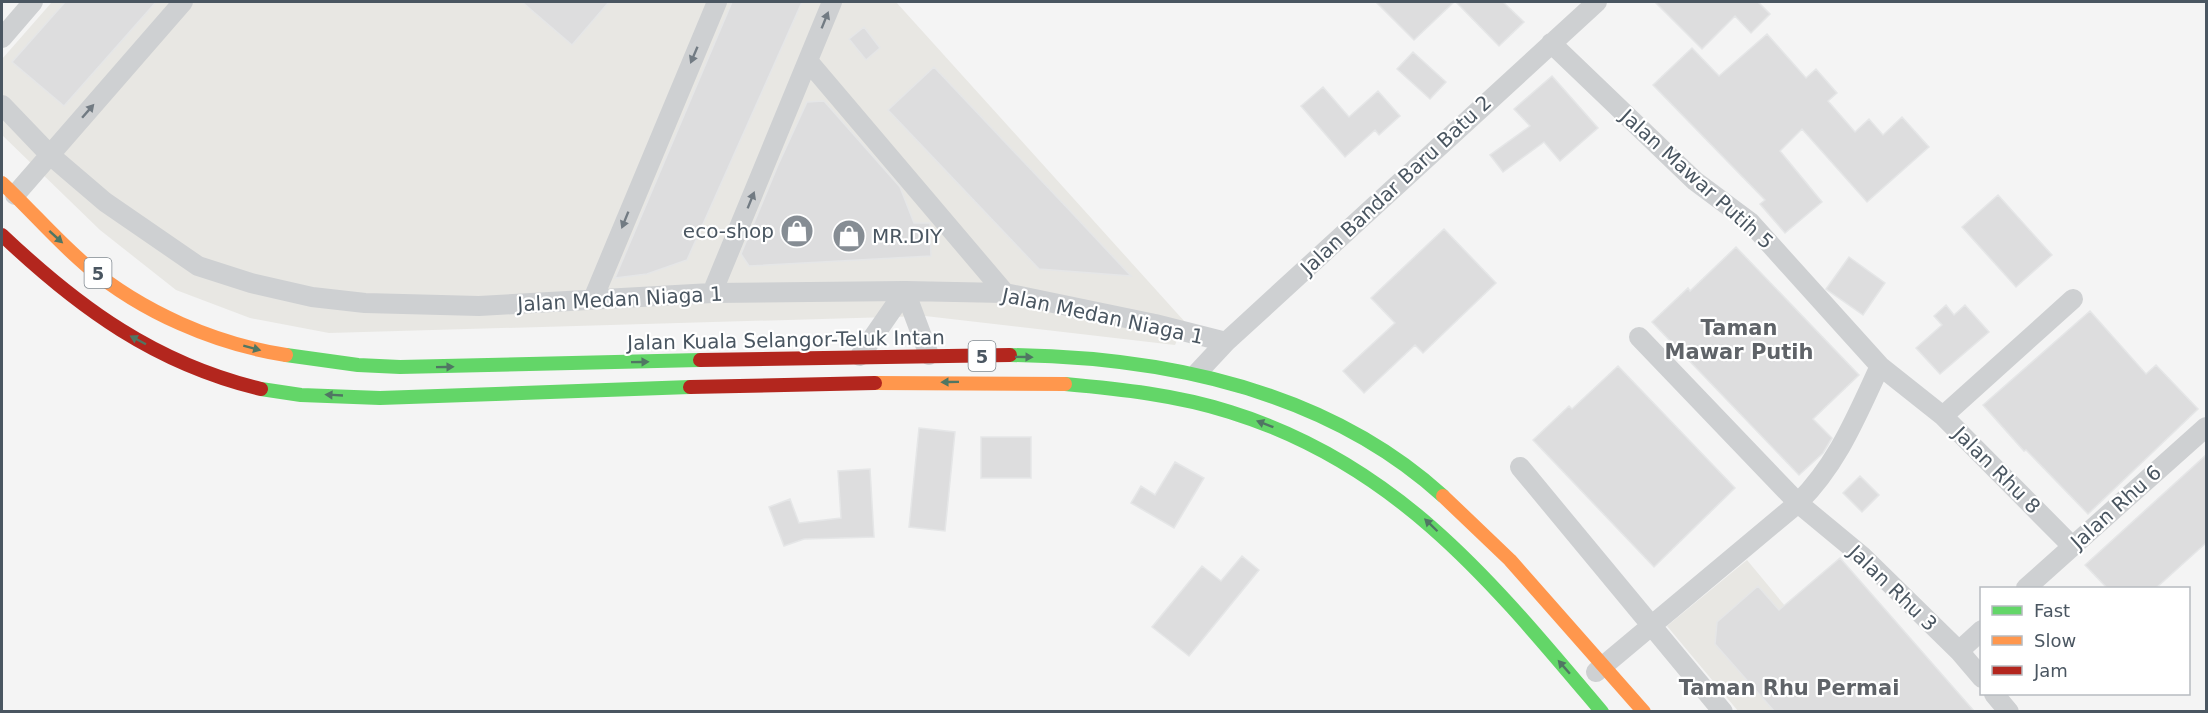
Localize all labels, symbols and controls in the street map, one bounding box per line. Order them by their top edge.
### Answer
one-way arrow [820,10,830,28]
one-way arrow [689,47,699,65]
street label: Jalan Bandar Baru Batu 2 [1294,90,1496,281]
street label: Jalan Mawar Putih 5 [1614,103,1778,254]
one-way arrow [81,104,94,119]
one-way arrow [747,191,756,209]
one-way arrow [620,211,630,229]
shop icon: eco-shop [779,213,815,249]
shop icon: MR.DIY [831,218,867,254]
place label: eco-shop [683,219,774,243]
place label: MR.DIY [872,224,943,248]
one-way arrow [48,230,63,243]
road number: 5 [84,258,112,288]
street label: Jalan Medan Niaga 1 [515,282,723,316]
street label: Jalan Medan Niaga 1 [998,282,1206,349]
district label: Taman Mawar Putih [1665,316,1813,364]
street label: Jalan Kuala Selangor-Teluk Intan [625,325,945,355]
one-way arrow [129,335,146,345]
road number: 5 [968,341,996,371]
one-way arrow [243,344,261,353]
one-way arrow [1014,352,1033,362]
one-way arrow [631,357,650,367]
one-way arrow [436,362,455,372]
one-way arrow [940,377,959,387]
one-way arrow [324,391,343,400]
one-way arrow [1256,419,1274,429]
street label: Jalan Rhu 8 [1947,420,2046,519]
street label: Jalan Rhu 6 [2064,460,2166,555]
one-way arrow [1424,519,1439,532]
street label: Jalan Rhu 3 [1842,539,1942,636]
legend [1980,587,2190,695]
text: Fast [2034,600,2070,621]
text: Slow [2034,630,2076,651]
one-way arrow [1558,660,1571,675]
text: Jam [2033,660,2068,681]
district label: Taman Rhu Permai [1679,676,1899,700]

